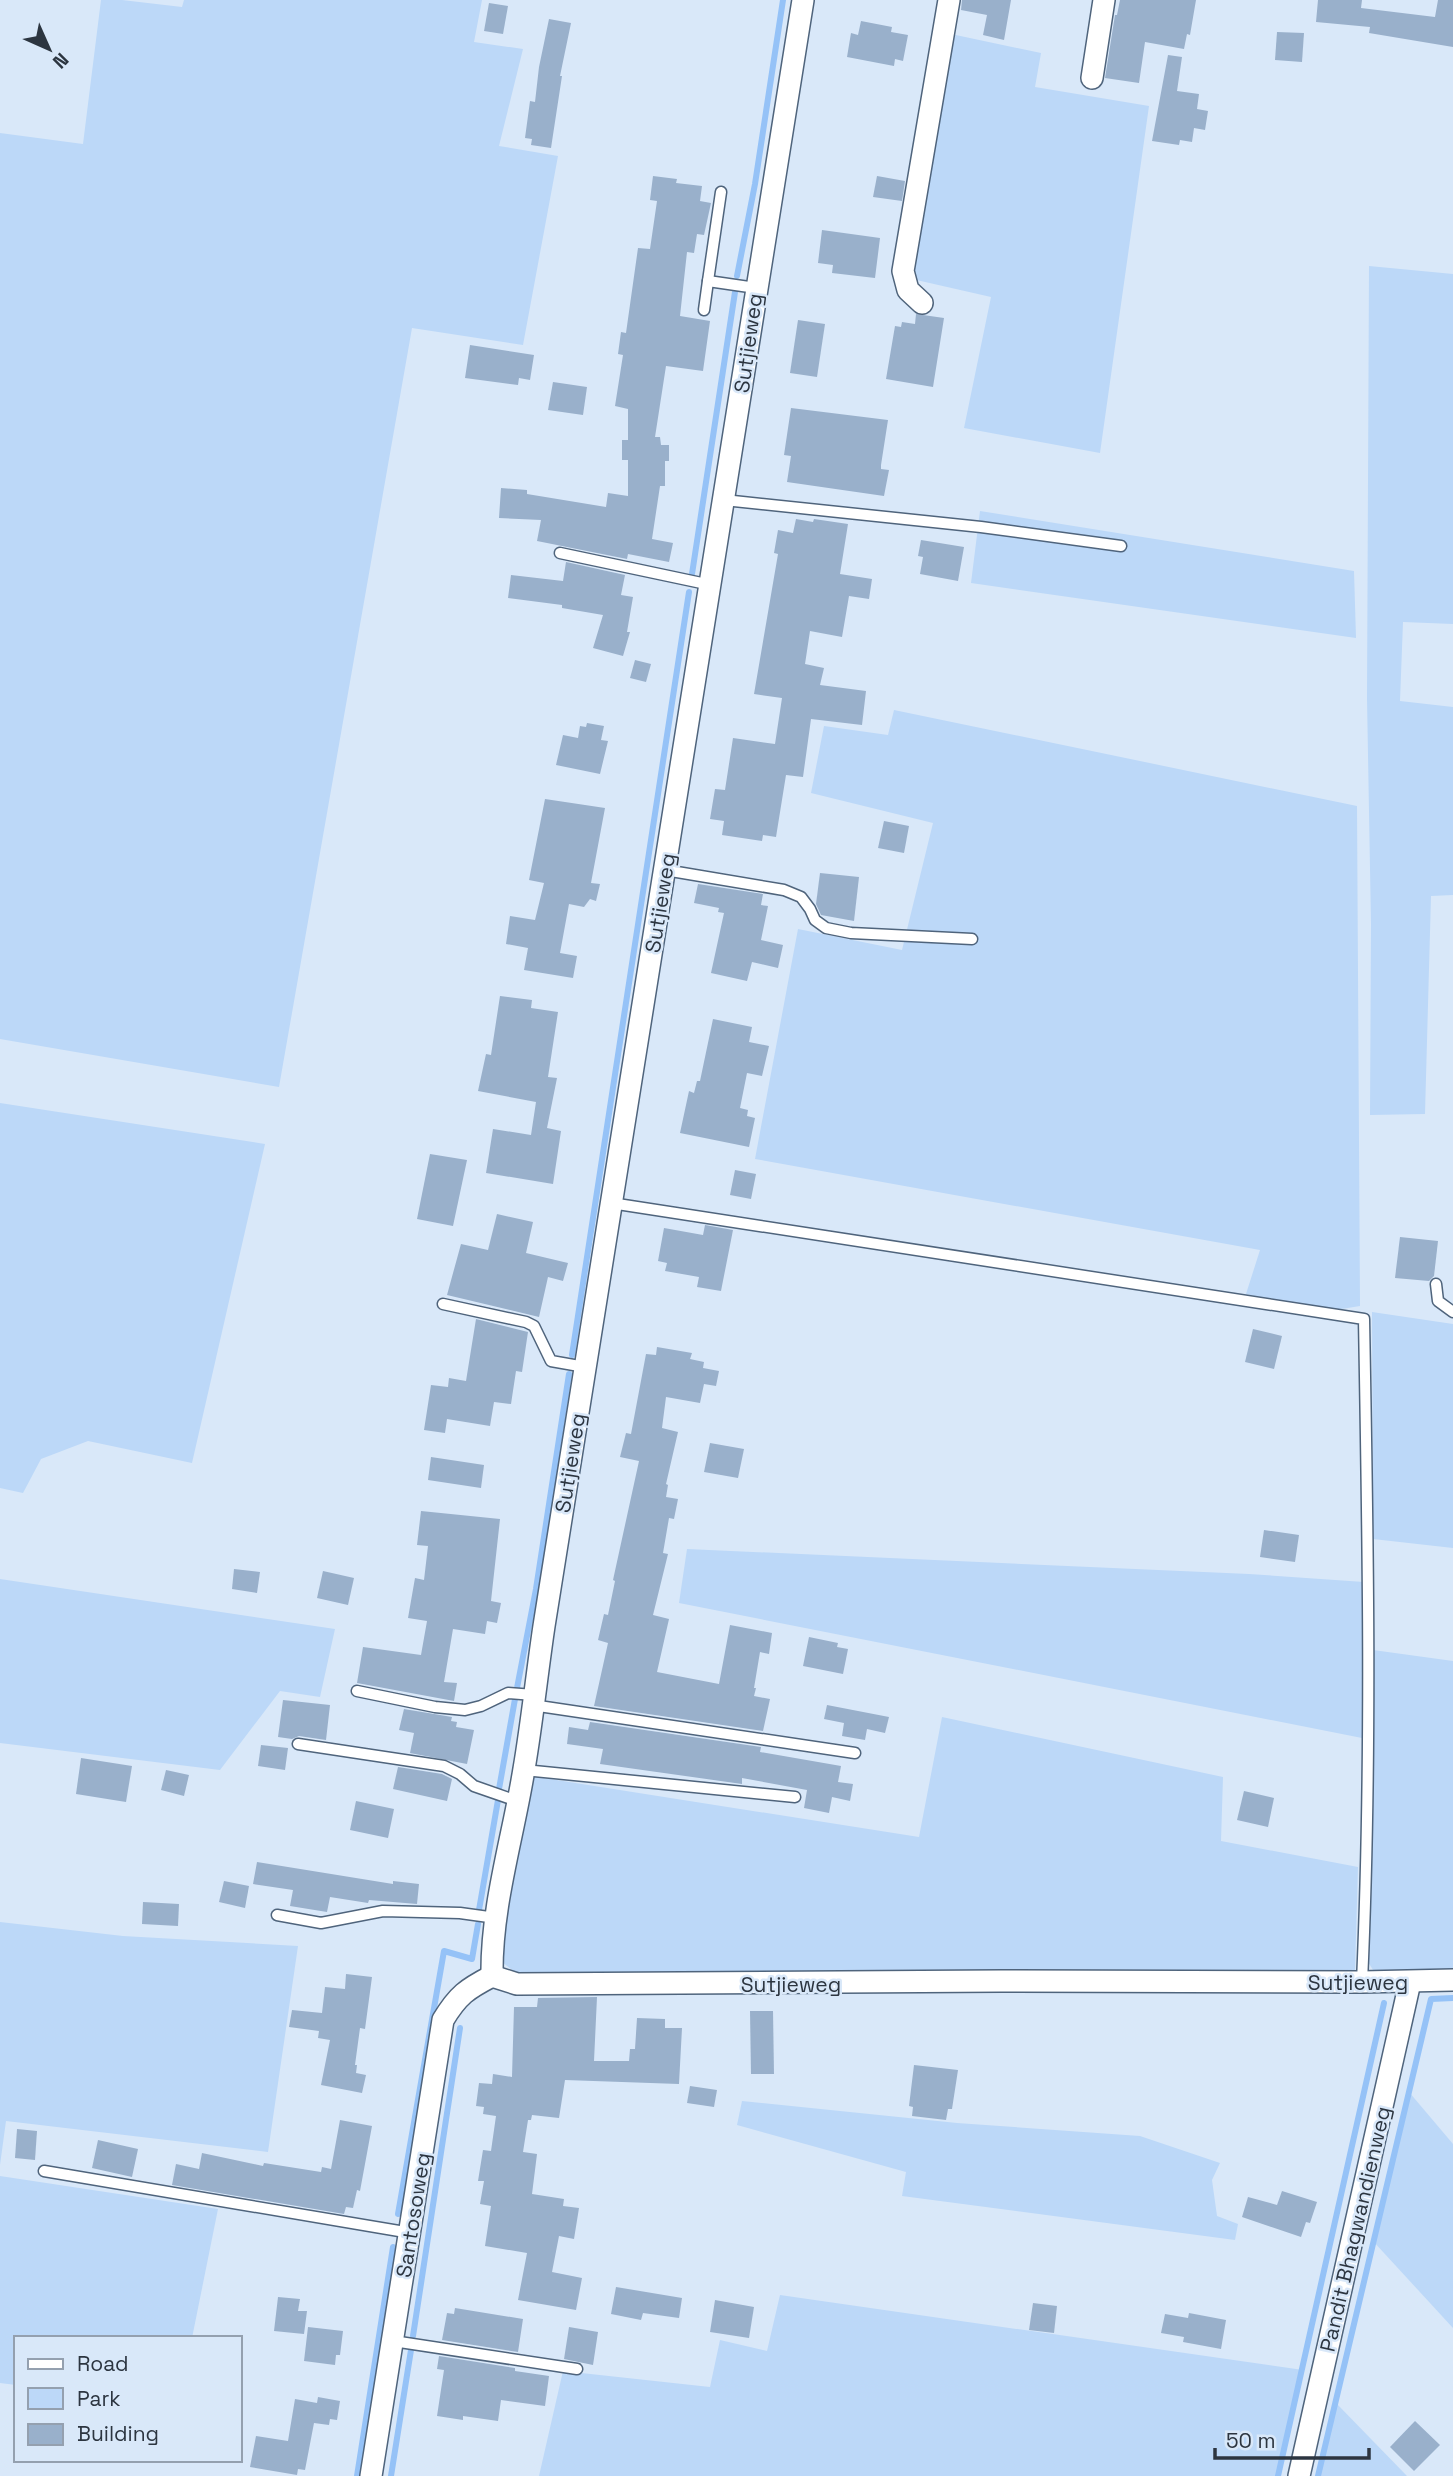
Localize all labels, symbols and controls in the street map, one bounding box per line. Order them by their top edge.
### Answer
north arrow [14,14,84,84]
text: N [47,47,74,74]
street label: Sutjieweg [728,291,768,395]
street label: Sutjieweg [639,851,681,955]
street label: Sutjieweg [549,1411,591,1515]
street label: Sutjieweg [1308,1969,1408,1996]
street label: Sutjieweg [741,1971,841,1998]
street label: Pandit Bhagwandienweg [1314,2104,1396,2354]
street label: Santosoweg [390,2151,436,2279]
legend [14,2336,242,2462]
text: Road [77,2350,129,2377]
text: Park [77,2385,121,2412]
scale bar [1215,2416,1369,2460]
text: Building [77,2420,159,2447]
text: 50 m [1226,2427,1276,2454]

